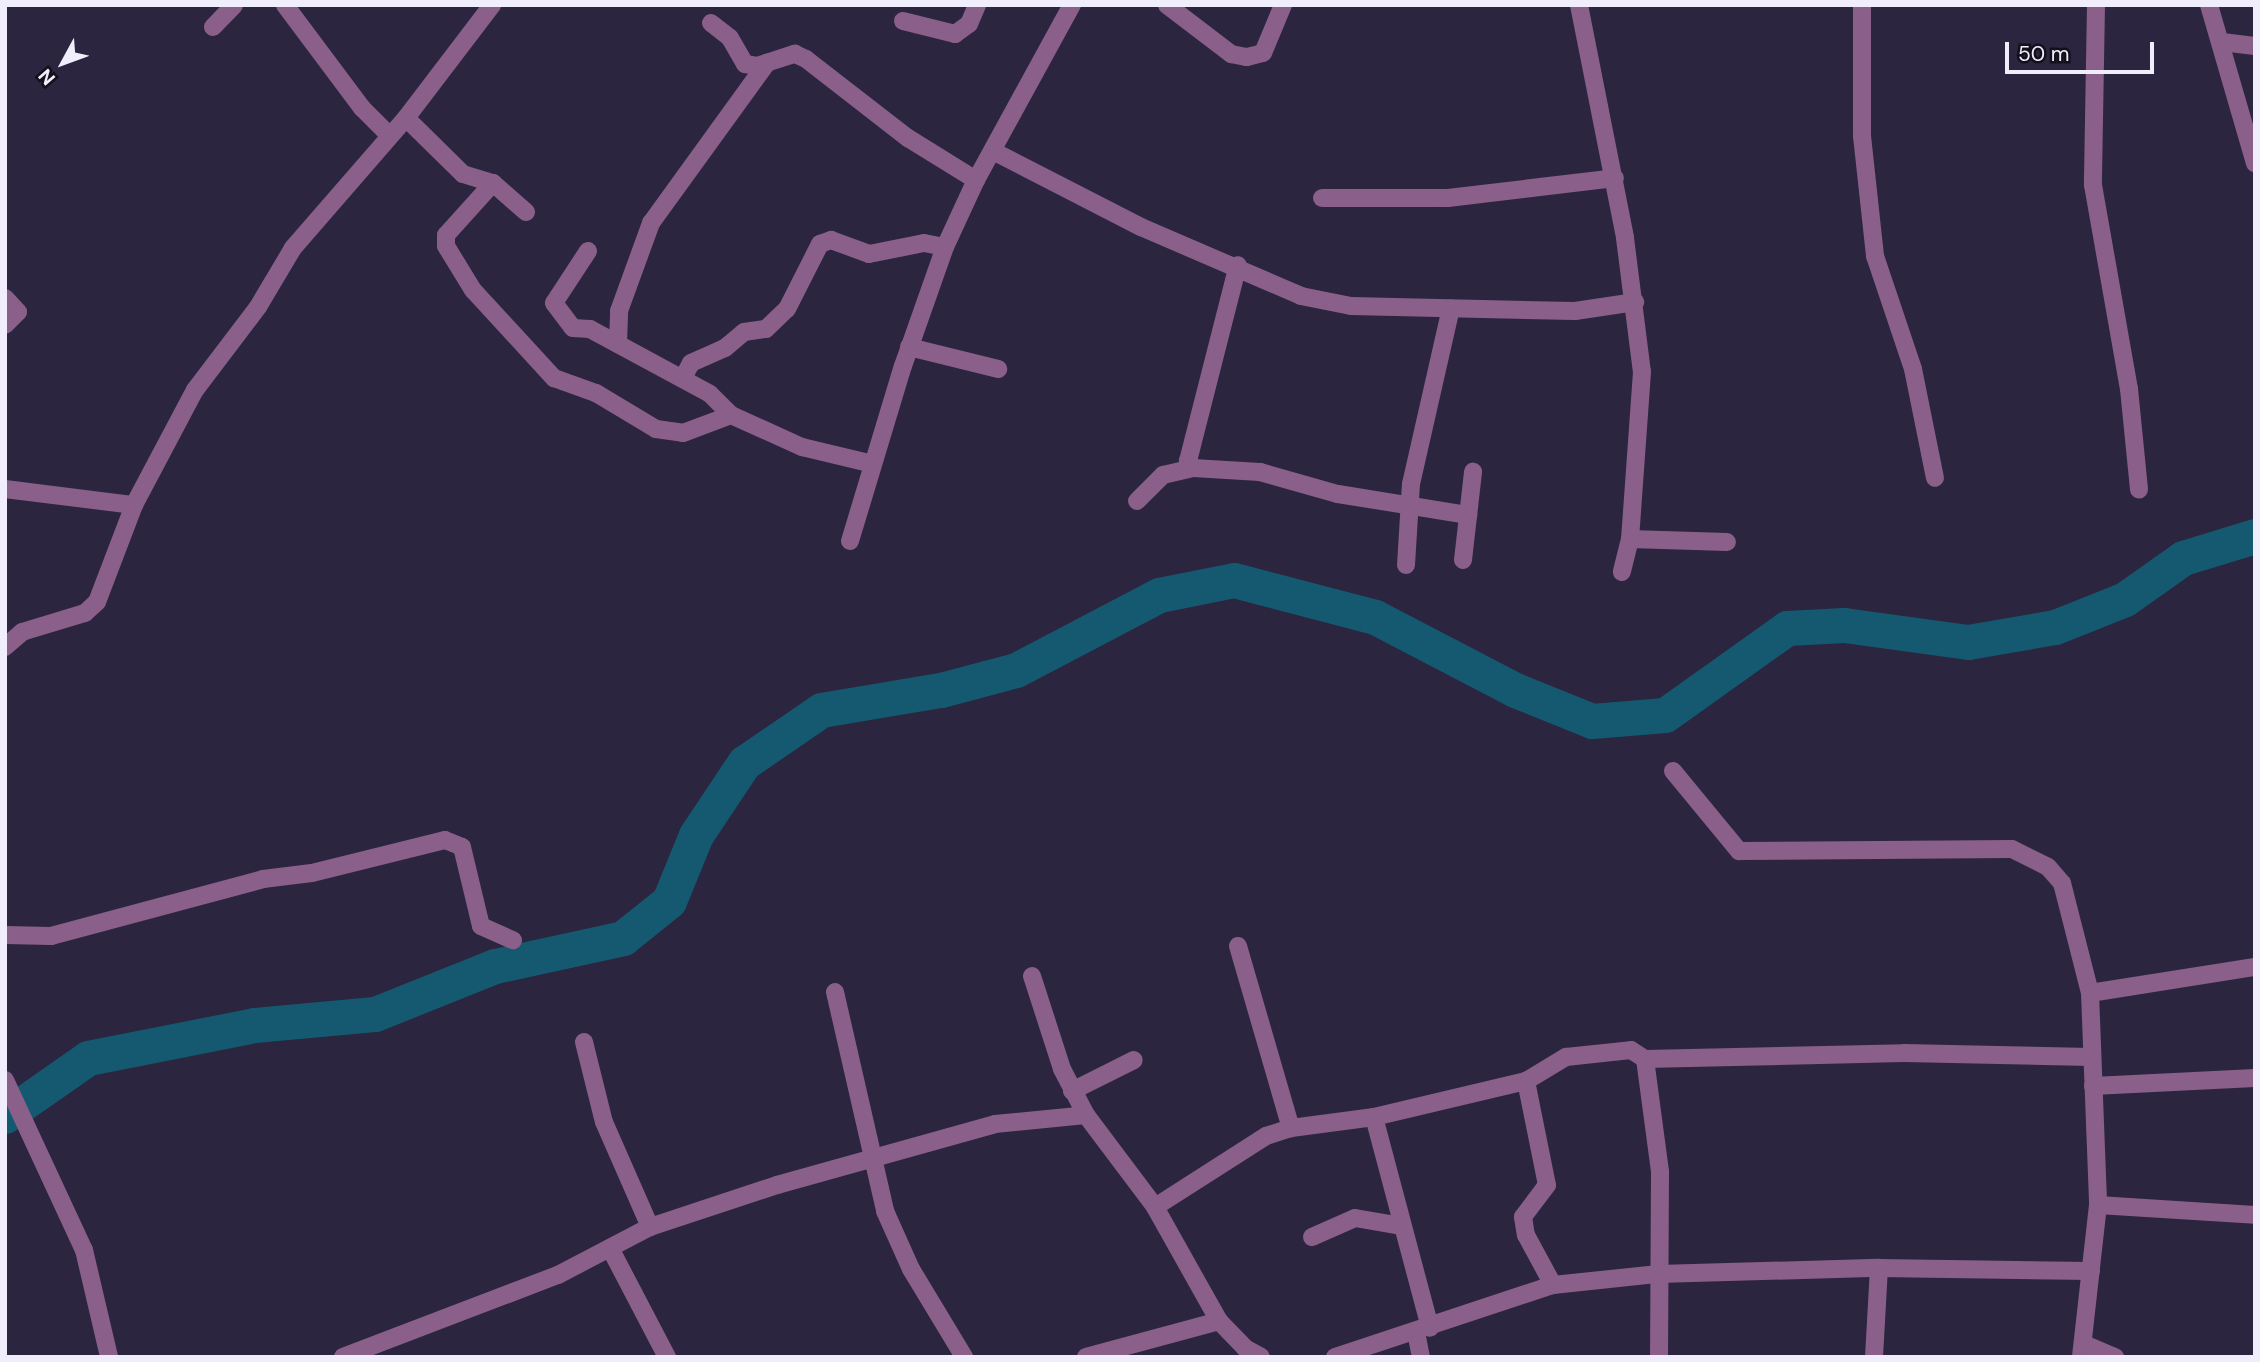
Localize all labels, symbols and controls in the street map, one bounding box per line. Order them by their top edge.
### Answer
north arrow [28,28,98,98]
scale bar [2008,28,2157,72]
text: 50 m [2018,40,2069,68]
text: N [33,64,61,91]

